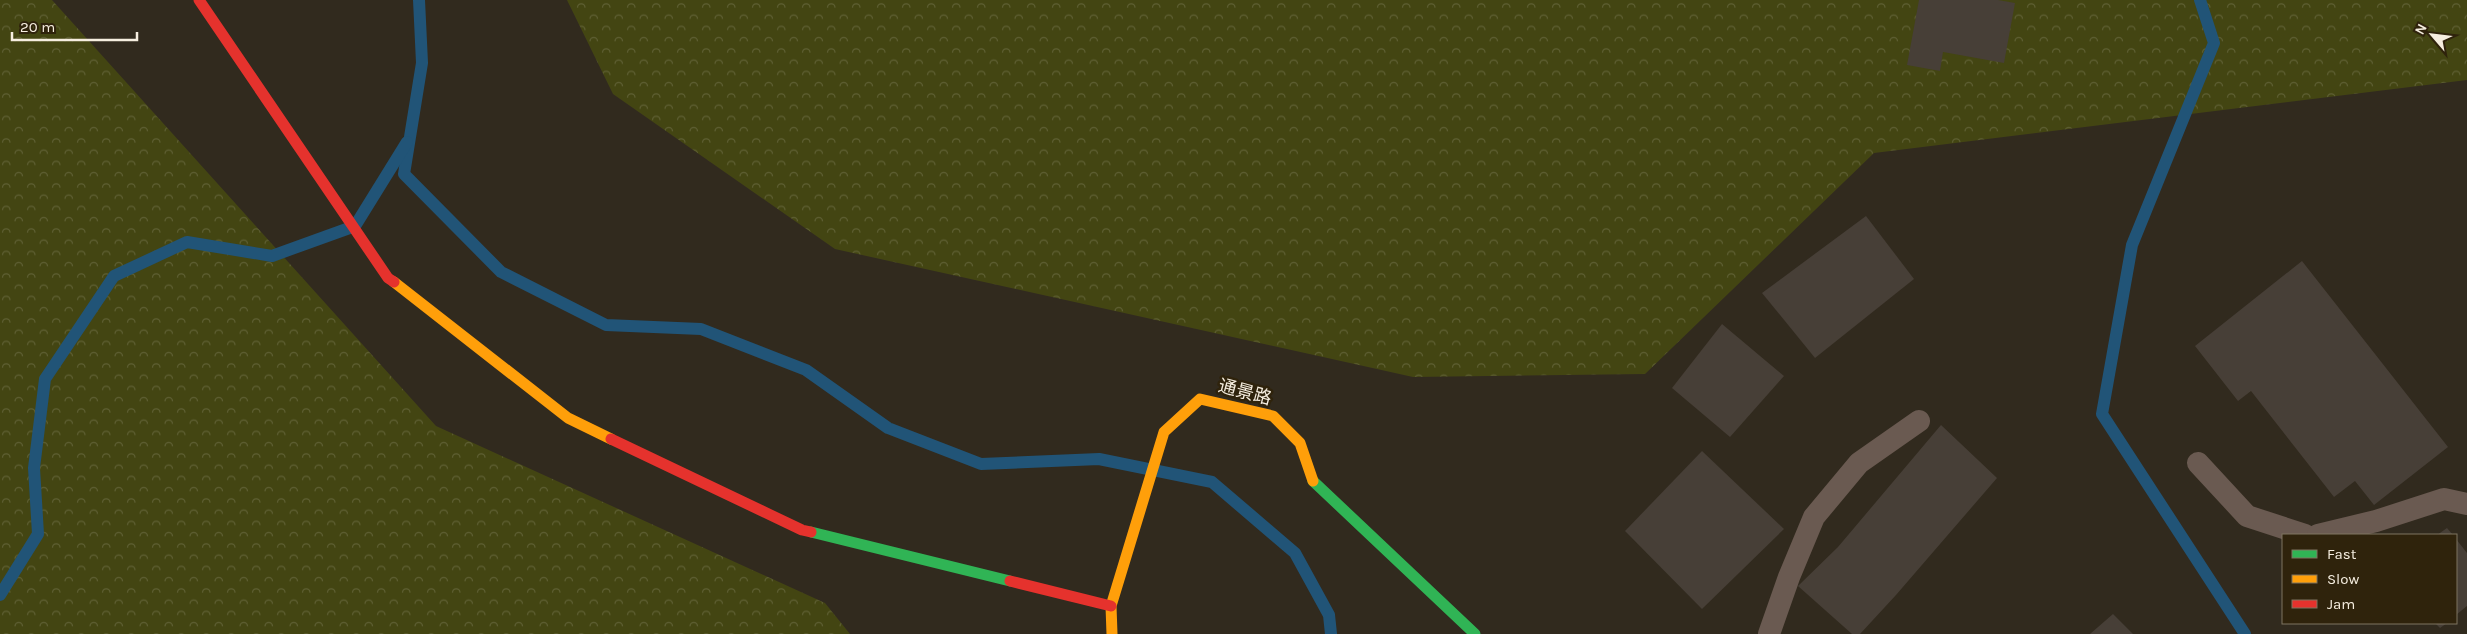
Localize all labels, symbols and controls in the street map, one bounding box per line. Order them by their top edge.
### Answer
scale bar [12,10,138,42]
north arrow [2407,10,2457,60]
text: 20 m [20,18,55,36]
text: N [2411,21,2431,38]
street label: 通景路 [1216,374,1274,410]
legend [2282,534,2457,624]
text: Fast [2327,545,2357,563]
text: Slow [2327,570,2359,588]
text: Jam [2327,595,2355,613]

